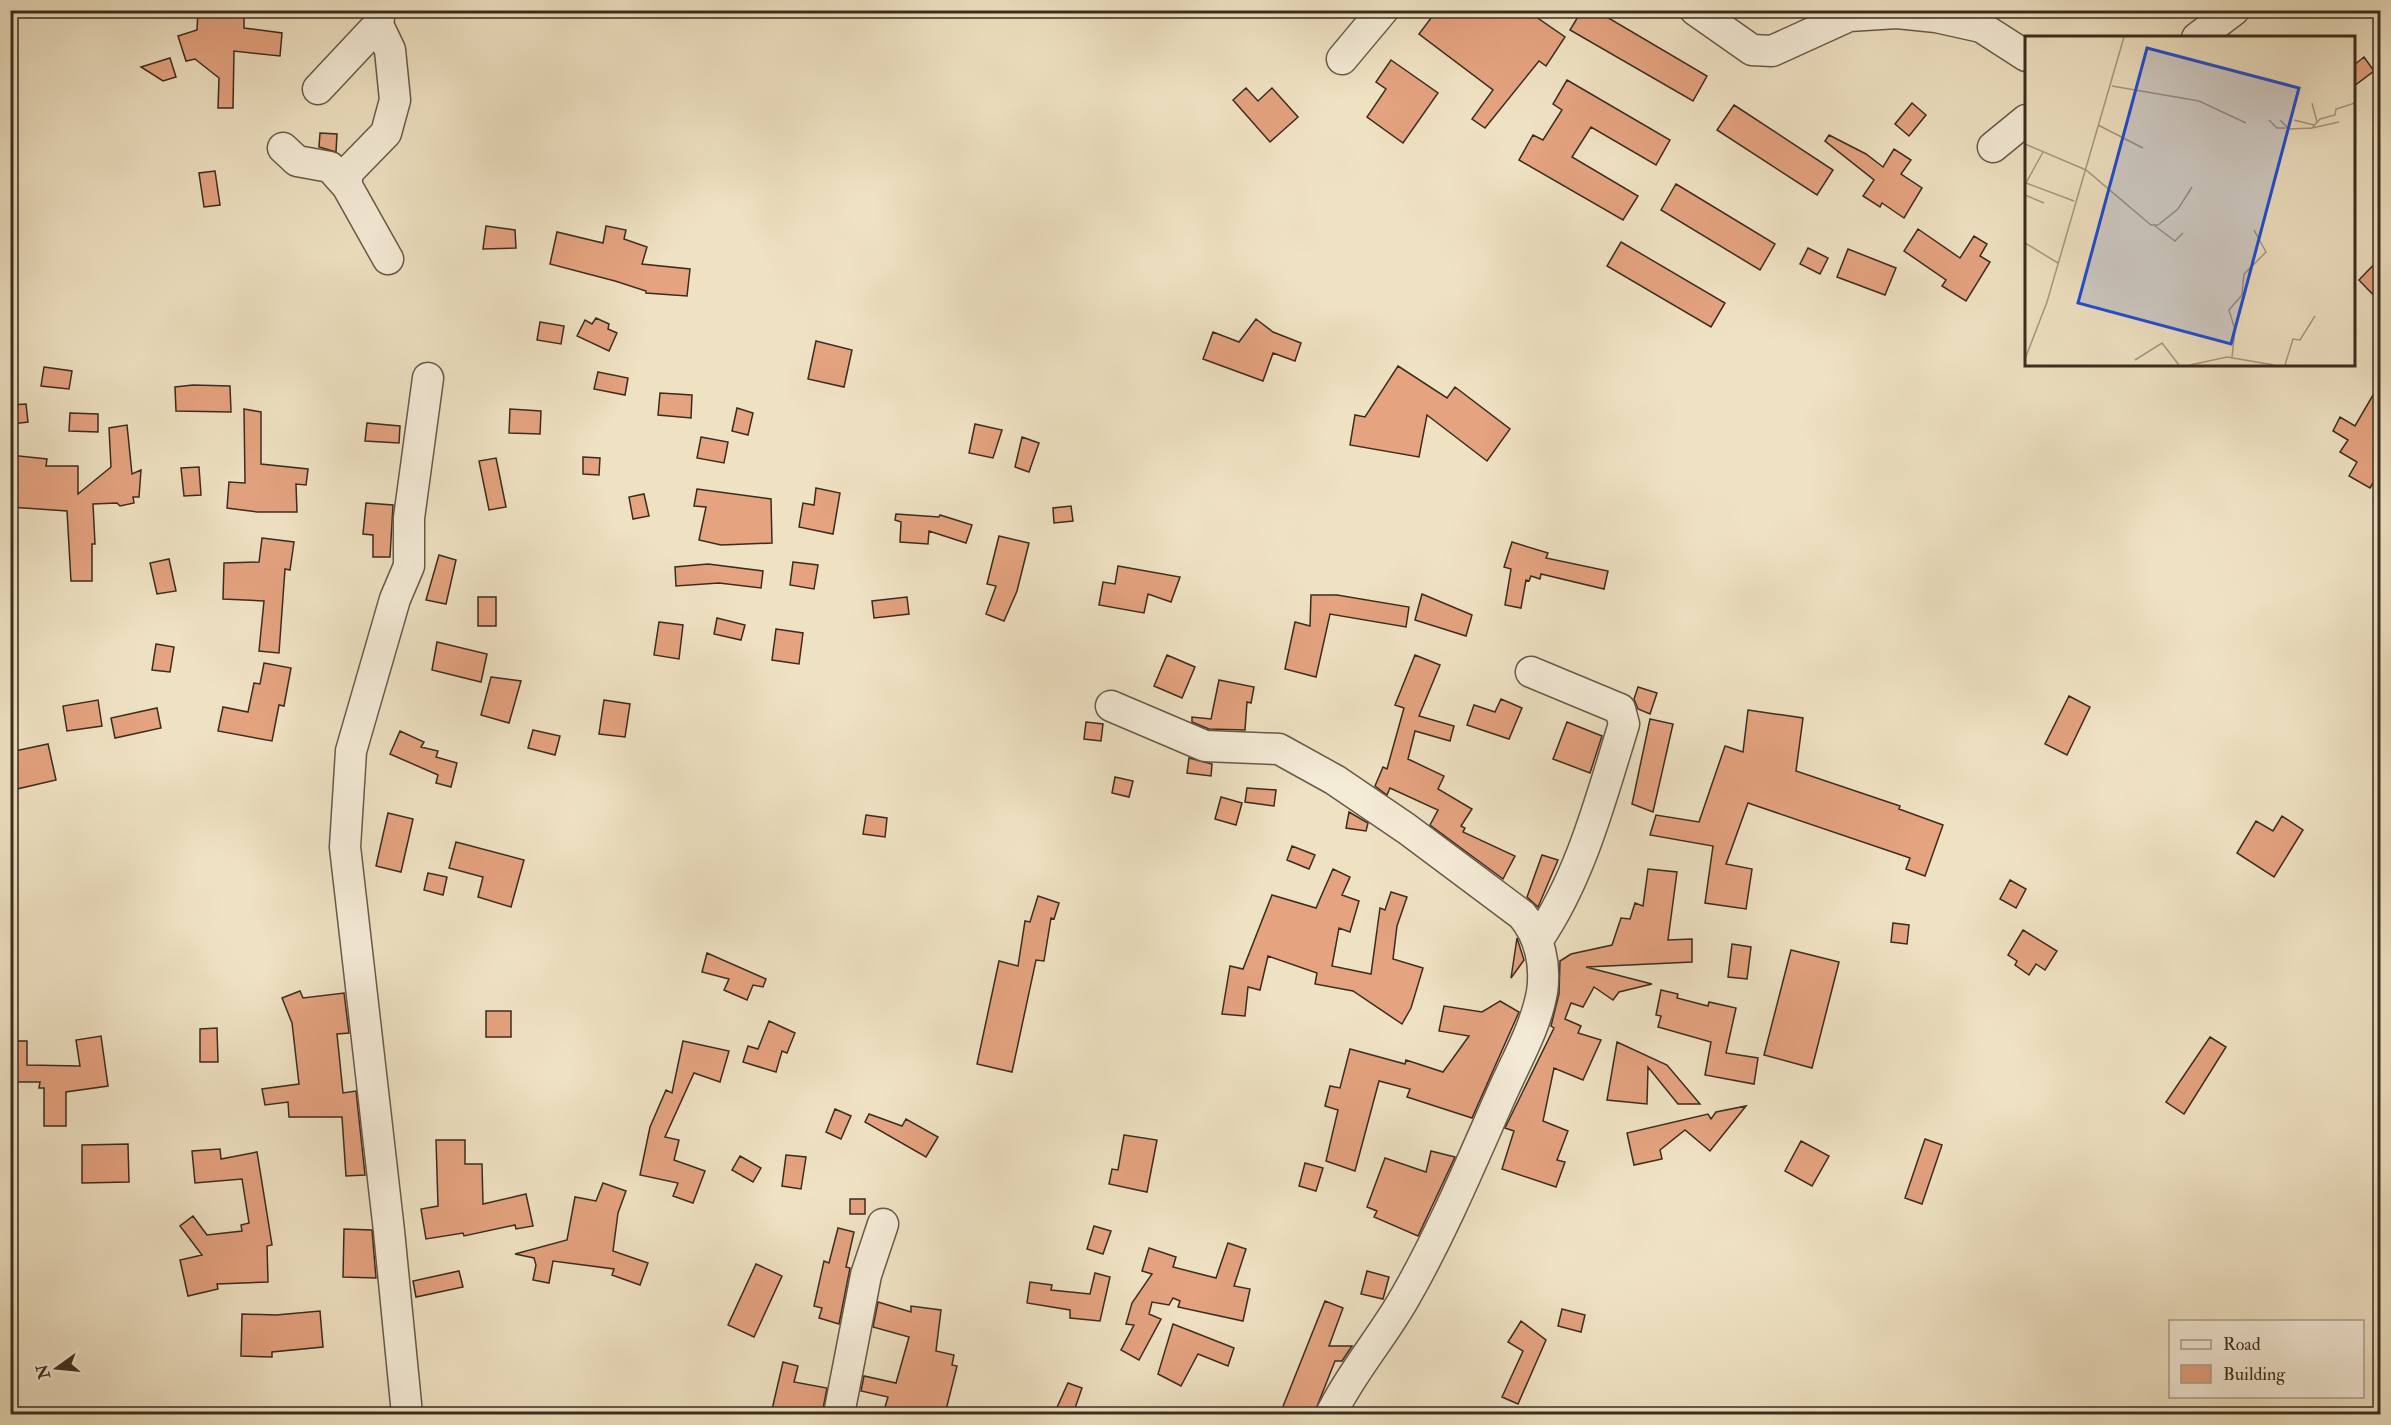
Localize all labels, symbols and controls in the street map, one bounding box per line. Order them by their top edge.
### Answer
inset map [2025,36,2355,366]
legend [2169,1320,2364,1398]
text: Road [2223,1333,2261,1356]
north arrow [27,1338,87,1398]
text: N [32,1361,55,1382]
text: Building [2223,1363,2286,1386]

